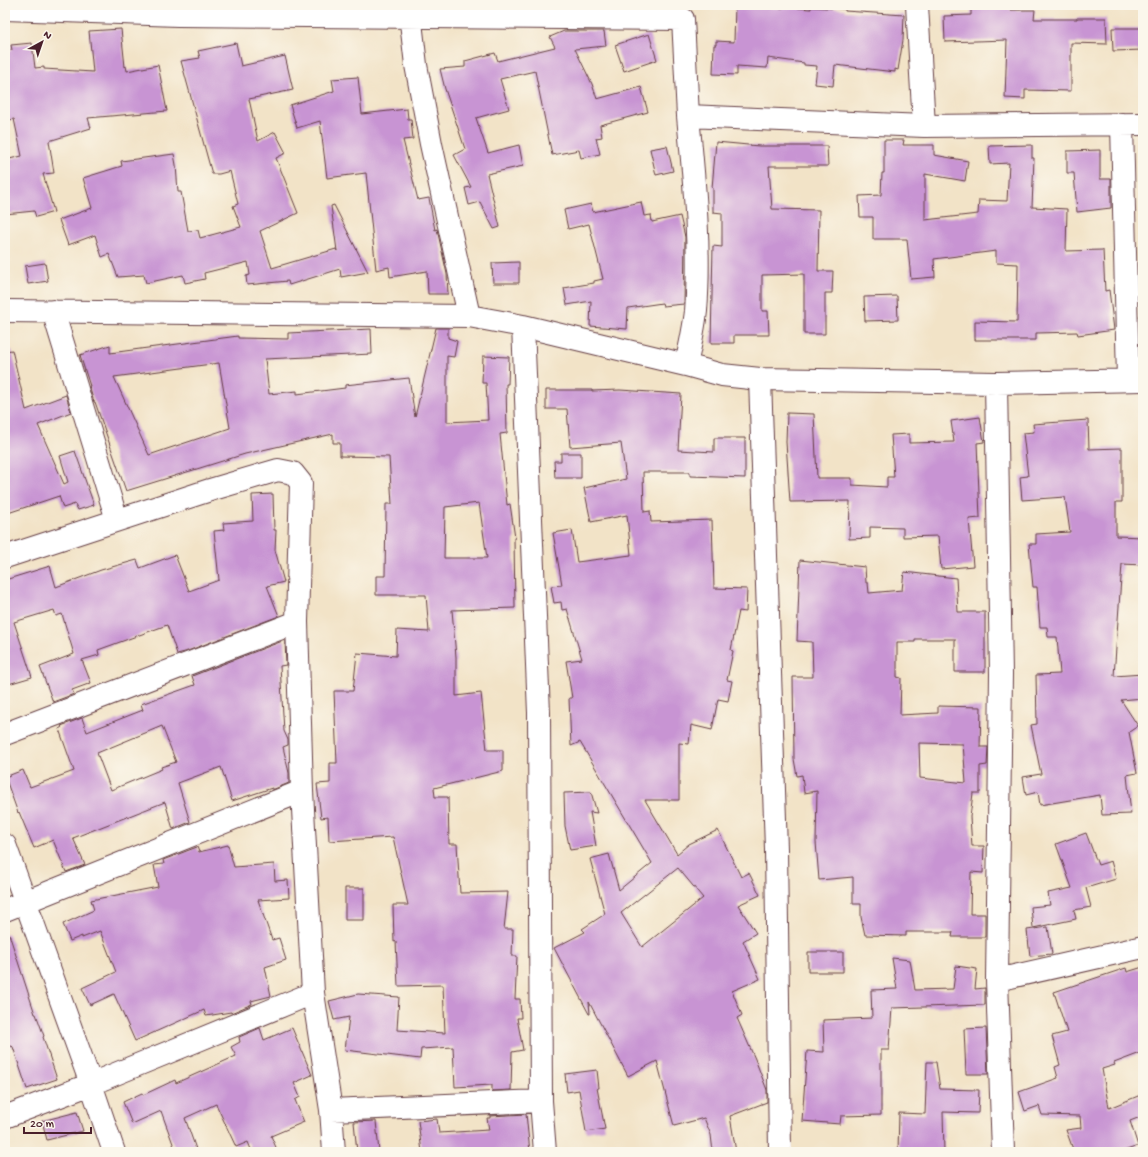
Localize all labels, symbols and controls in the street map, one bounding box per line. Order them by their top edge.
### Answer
north arrow [22,22,62,62]
text: N [41,29,54,43]
scale bar [24,1109,91,1135]
text: 20 m [30,1118,55,1132]

